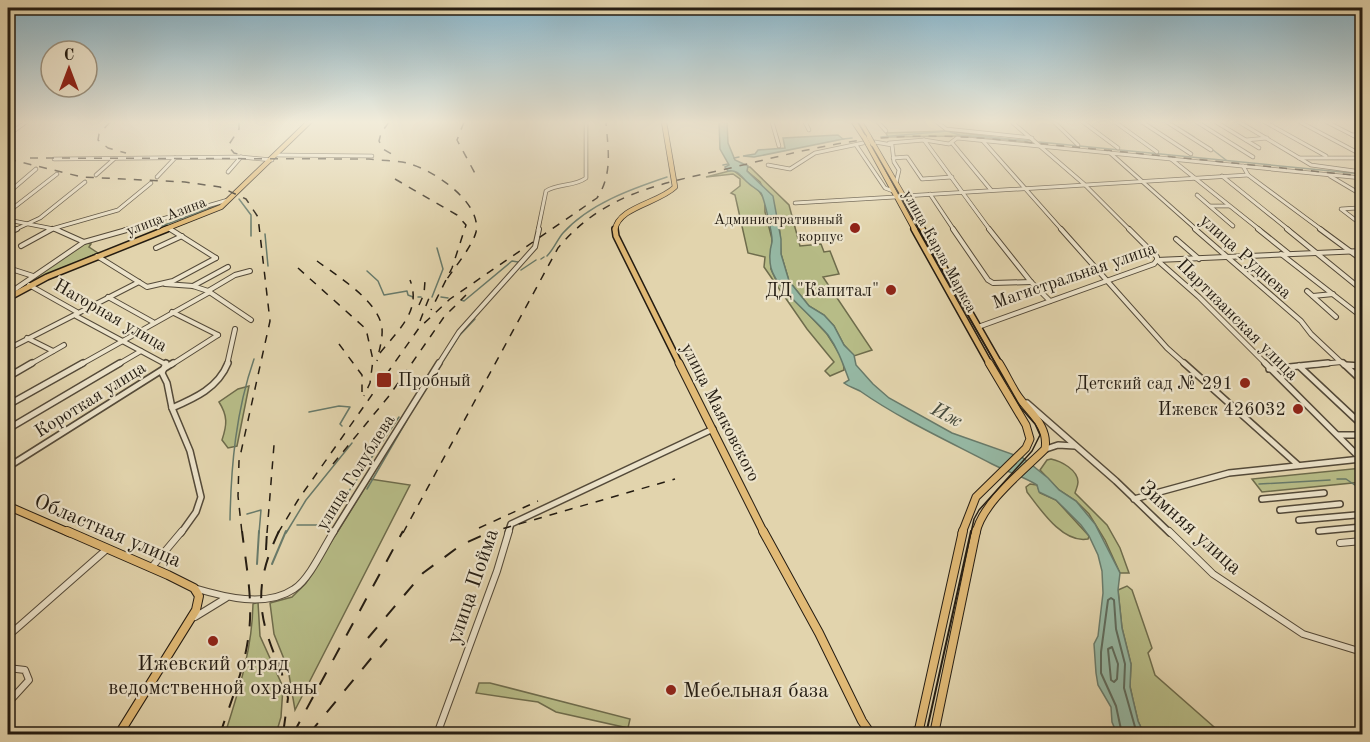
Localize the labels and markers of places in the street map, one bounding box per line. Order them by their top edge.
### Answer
place label: Административный корпус [714,213,843,245]
marker: Административный корпус [848,221,862,235]
place label: ДД "Капитал" [765,282,879,300]
marker: ДД "Капитал" [884,283,898,297]
marker: Пробный [375,371,393,389]
place label: Пробный [398,372,471,390]
place label: Детский сад № 291 [1075,375,1233,393]
marker: Детский сад № 291 [1238,376,1252,390]
place label: Ижевск 426032 [1158,401,1286,419]
marker: Ижевск 426032 [1291,402,1305,416]
marker: Ижевский отряд ведомственной охраны [206,634,220,648]
place label: Ижевский отряд ведомственной охраны [108,654,318,699]
place label: Мебельная база [683,681,829,702]
marker: Мебельная база [664,683,678,697]

